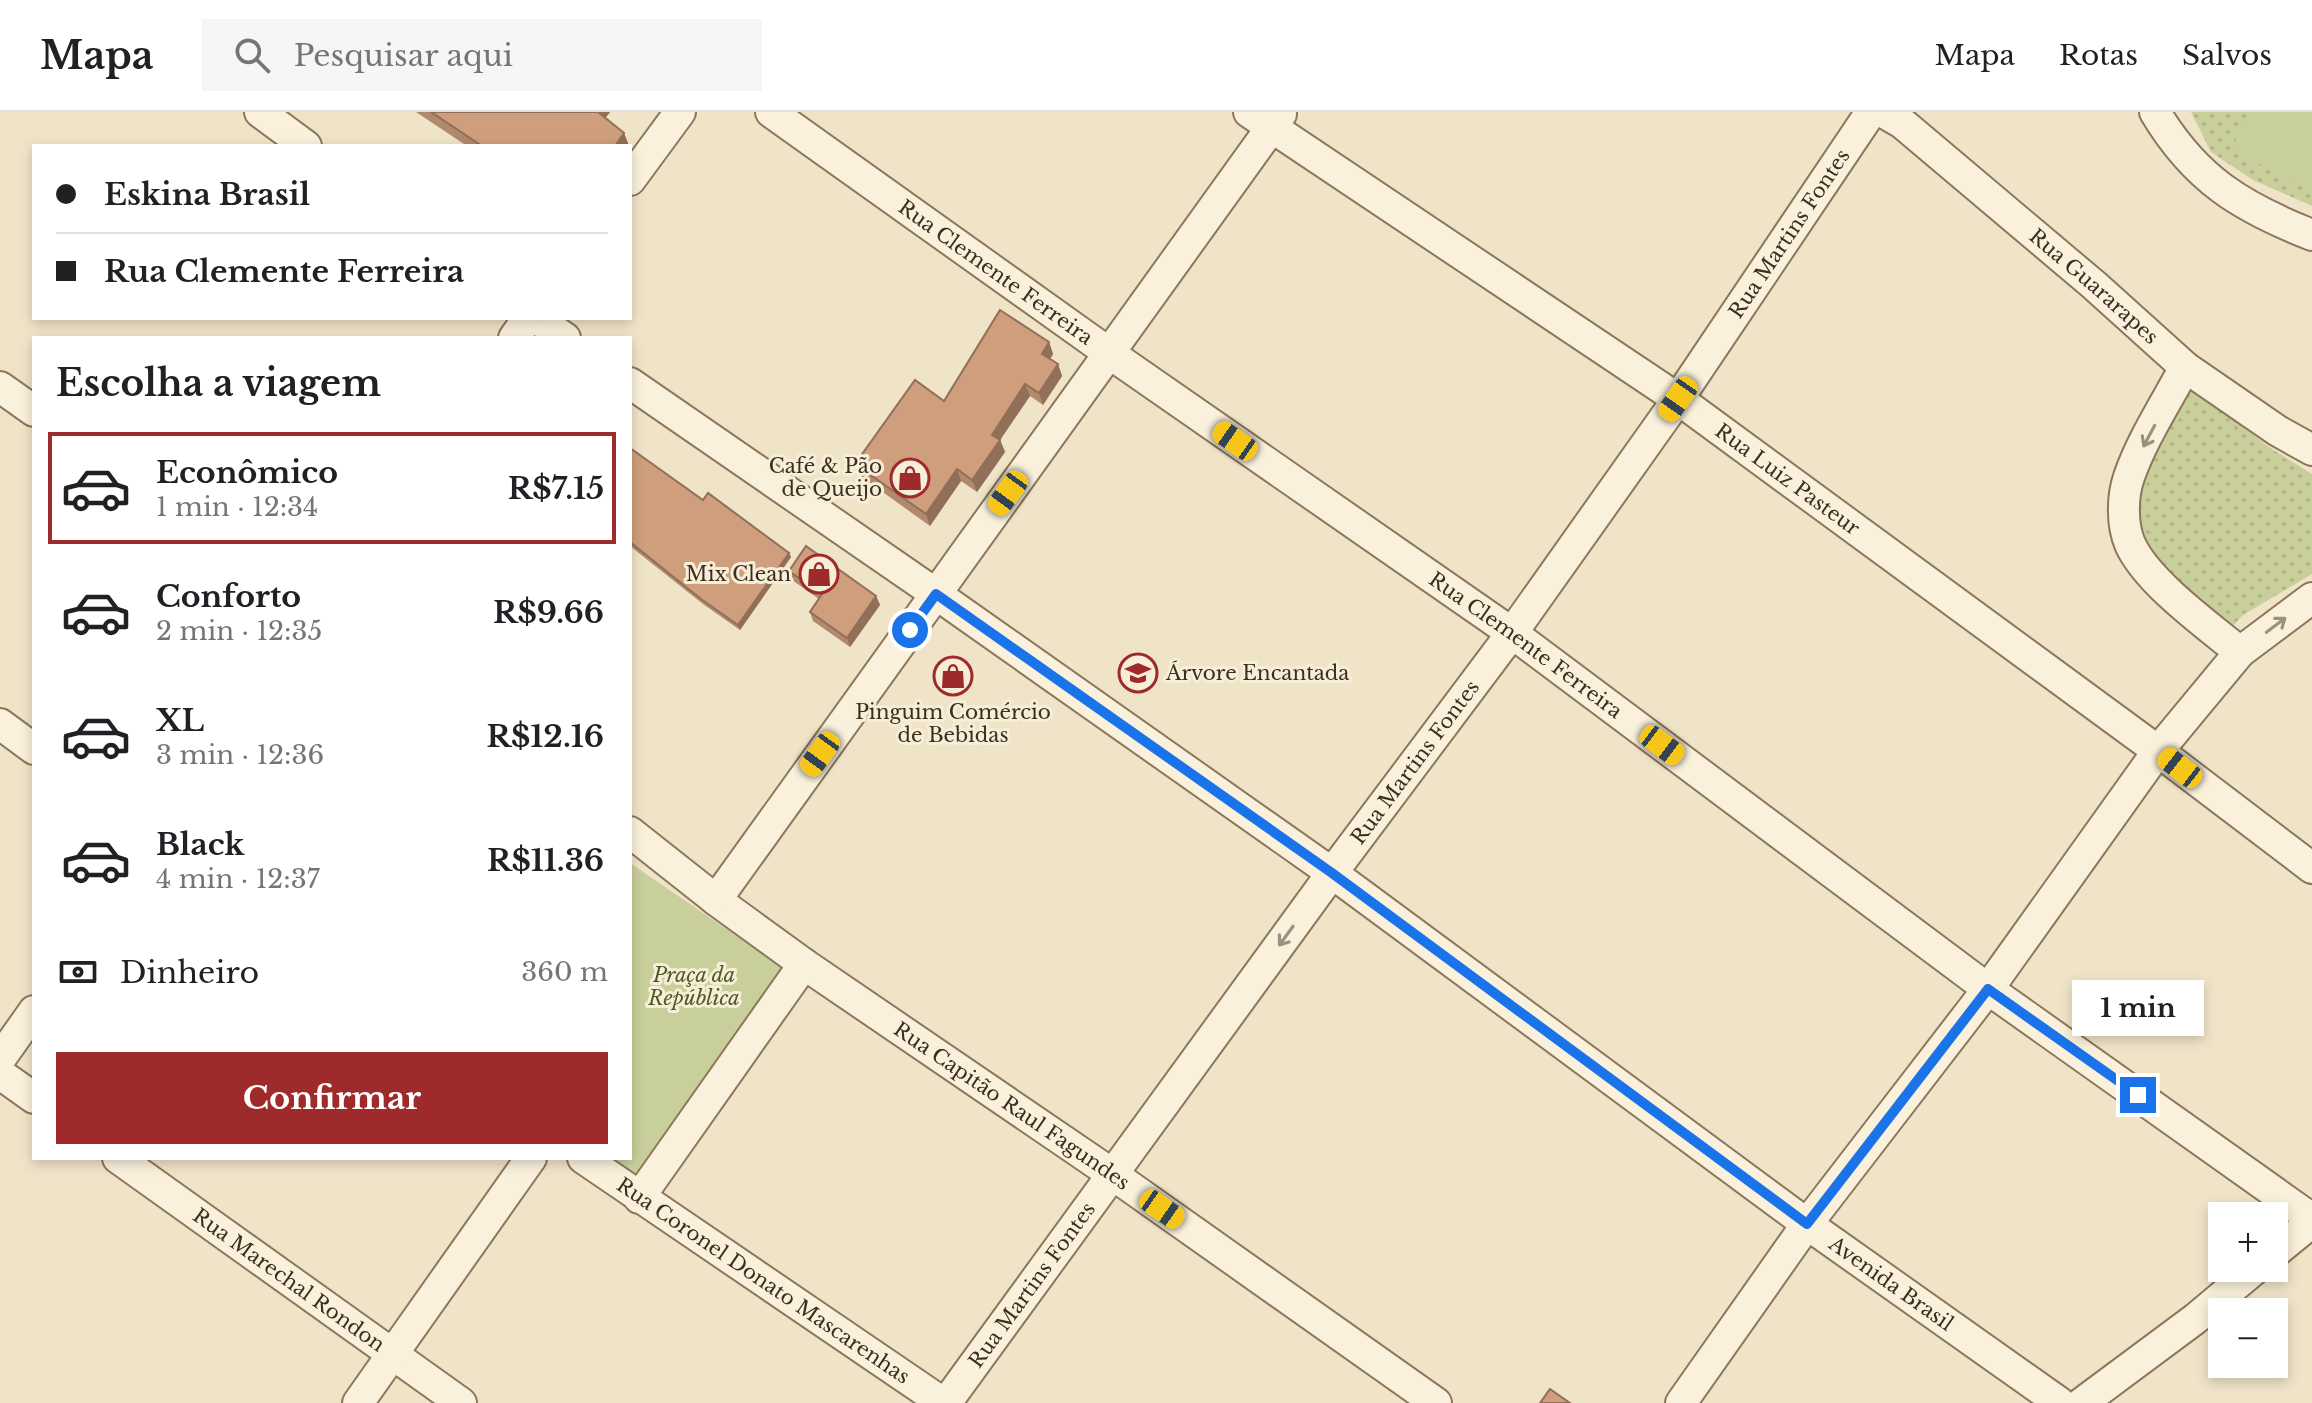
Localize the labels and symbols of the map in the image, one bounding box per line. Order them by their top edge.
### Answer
street label: Rua Martins Fontes [1724,144,1855,323]
street label: Rua Clemente Ferreira [894,195,1098,350]
street label: Rua Guararapes [2025,224,2163,349]
car [1654,372,1702,426]
car [1208,417,1262,465]
street label: Rua Luiz Pasteur [1711,418,1865,540]
one-way arrow [2140,424,2156,447]
place label: Café & Pão de Queijo [769,454,882,501]
shop icon: Café & Pão de Queijo [889,457,931,499]
car [984,467,1032,519]
shop icon: Mix Clean [798,553,840,595]
place label: Mix Clean [686,562,791,586]
street label: Rua Clemente Ferreira [1424,567,1628,724]
route start [892,612,928,648]
one-way arrow [2265,616,2286,633]
school or university icon: Árvore Encantada [1117,652,1159,694]
shop icon: Pinguim Comércio de Bebidas [932,655,974,697]
place label: Árvore Encantada [1165,660,1350,685]
street label: Rua Martins Fontes [1346,676,1484,849]
place label: Pinguim Comércio de Bebidas [855,700,1051,747]
car [1636,721,1688,769]
car [796,728,844,780]
car [2154,744,2206,792]
one-way arrow [1278,925,1295,946]
park label: Praça da República [647,963,740,1010]
callout: 1 min [2072,979,2204,1035]
street label: Rua Capitão Raul Fagundes [889,1017,1134,1195]
route end [2120,1077,2156,1113]
street label: Rua Coronel Donato Mascarenhas [612,1172,914,1389]
car [1135,1185,1189,1233]
street label: Rua Martins Fontes [964,1198,1100,1372]
street label: Rua Marechal Rondon [188,1203,390,1357]
street label: Avenida Brasil [1824,1231,1958,1336]

